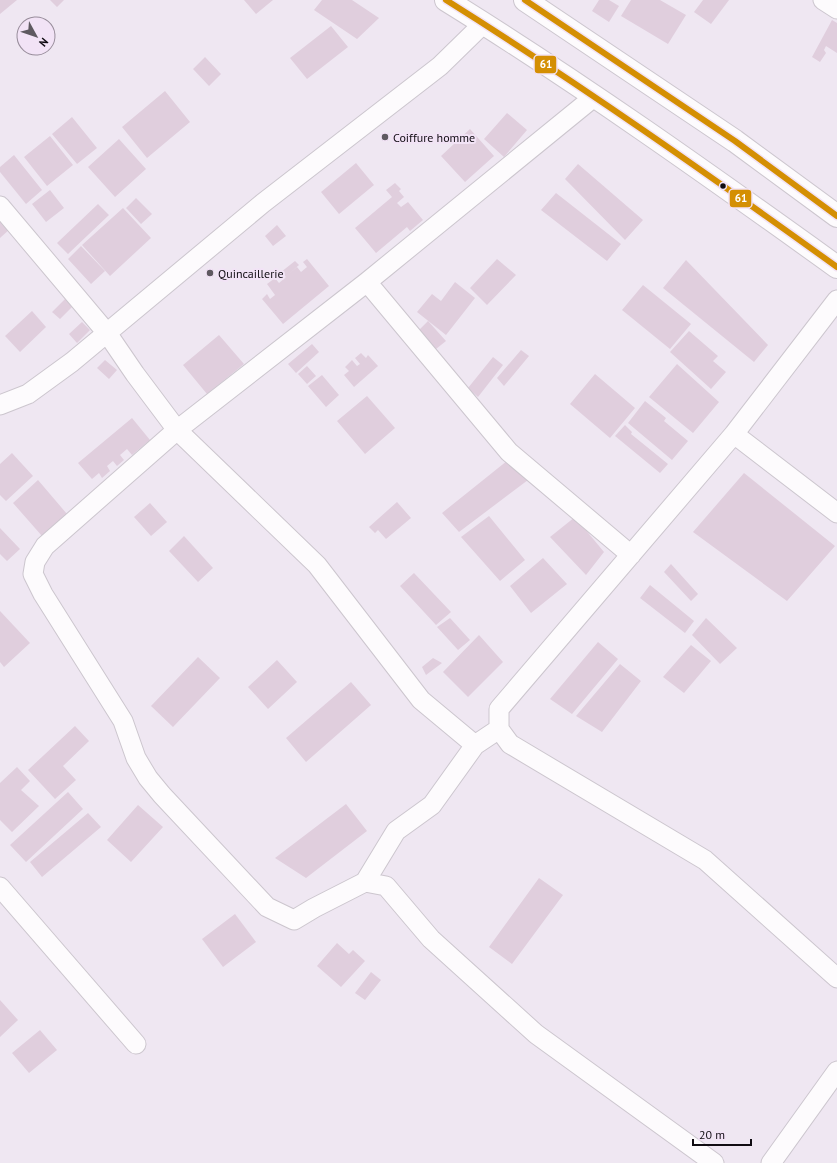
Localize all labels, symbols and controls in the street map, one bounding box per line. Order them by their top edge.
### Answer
north arrow [16,16,56,56]
text: N [36,35,51,50]
line badge: 61 [534,55,557,74]
text: 61 [540,57,552,71]
place label: Coiffure homme [393,130,475,145]
marker: Coiffure homme [380,132,390,142]
unlabelled marker [718,181,728,191]
line badge: 61 [729,189,752,208]
text: 61 [735,191,747,205]
place label: Quincaillerie [218,266,284,281]
marker: Quincaillerie [205,268,215,278]
scale bar [693,1121,751,1147]
text: 20 m [699,1127,725,1142]

